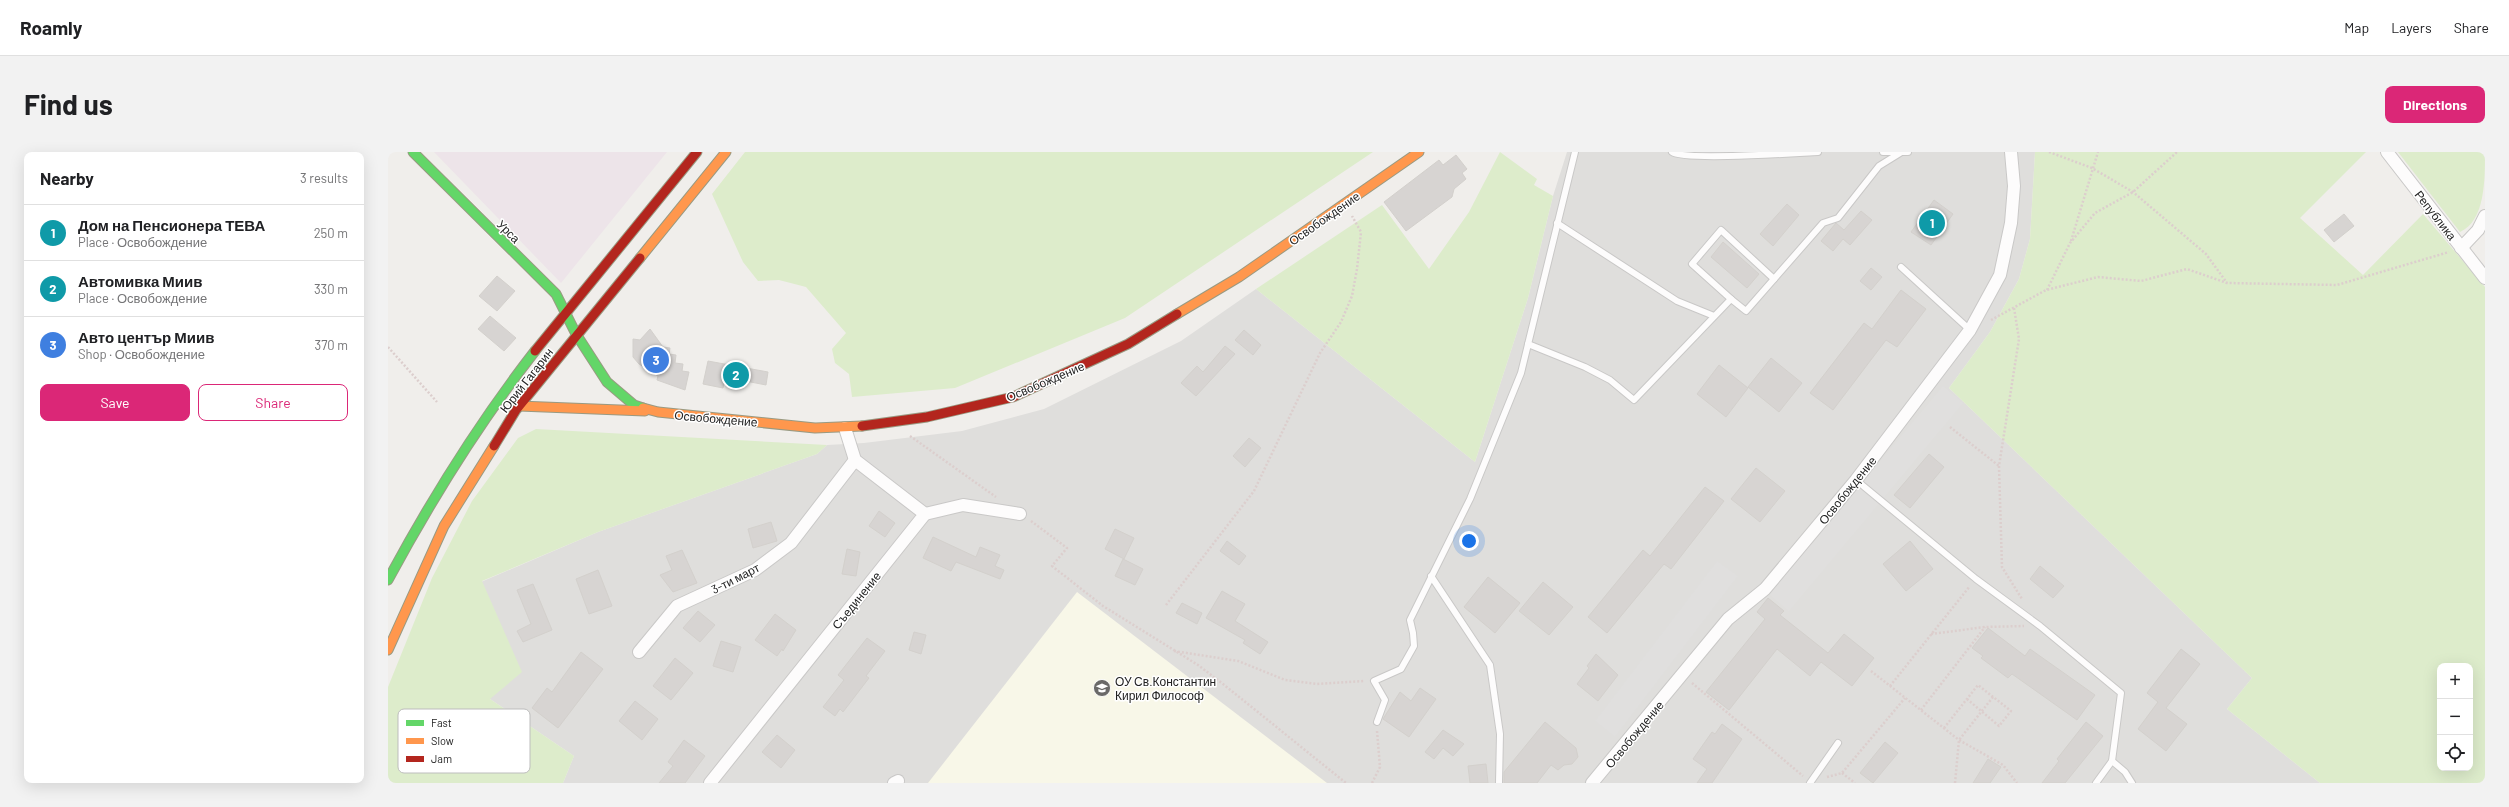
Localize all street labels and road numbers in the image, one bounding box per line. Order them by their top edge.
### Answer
street label: Република [2412,187,2460,243]
street label: Освобождение [1286,188,1363,248]
street label: Урса [494,217,524,246]
street label: Юрий Гагарин [497,345,556,416]
street label: Освобождение [1004,358,1087,405]
street label: Освобождение [674,407,758,430]
street label: Освобождение [1815,453,1880,527]
street label: 3-ти март [709,560,762,597]
street label: Съединение [829,568,884,632]
street label: Освобождение [1602,697,1667,771]

